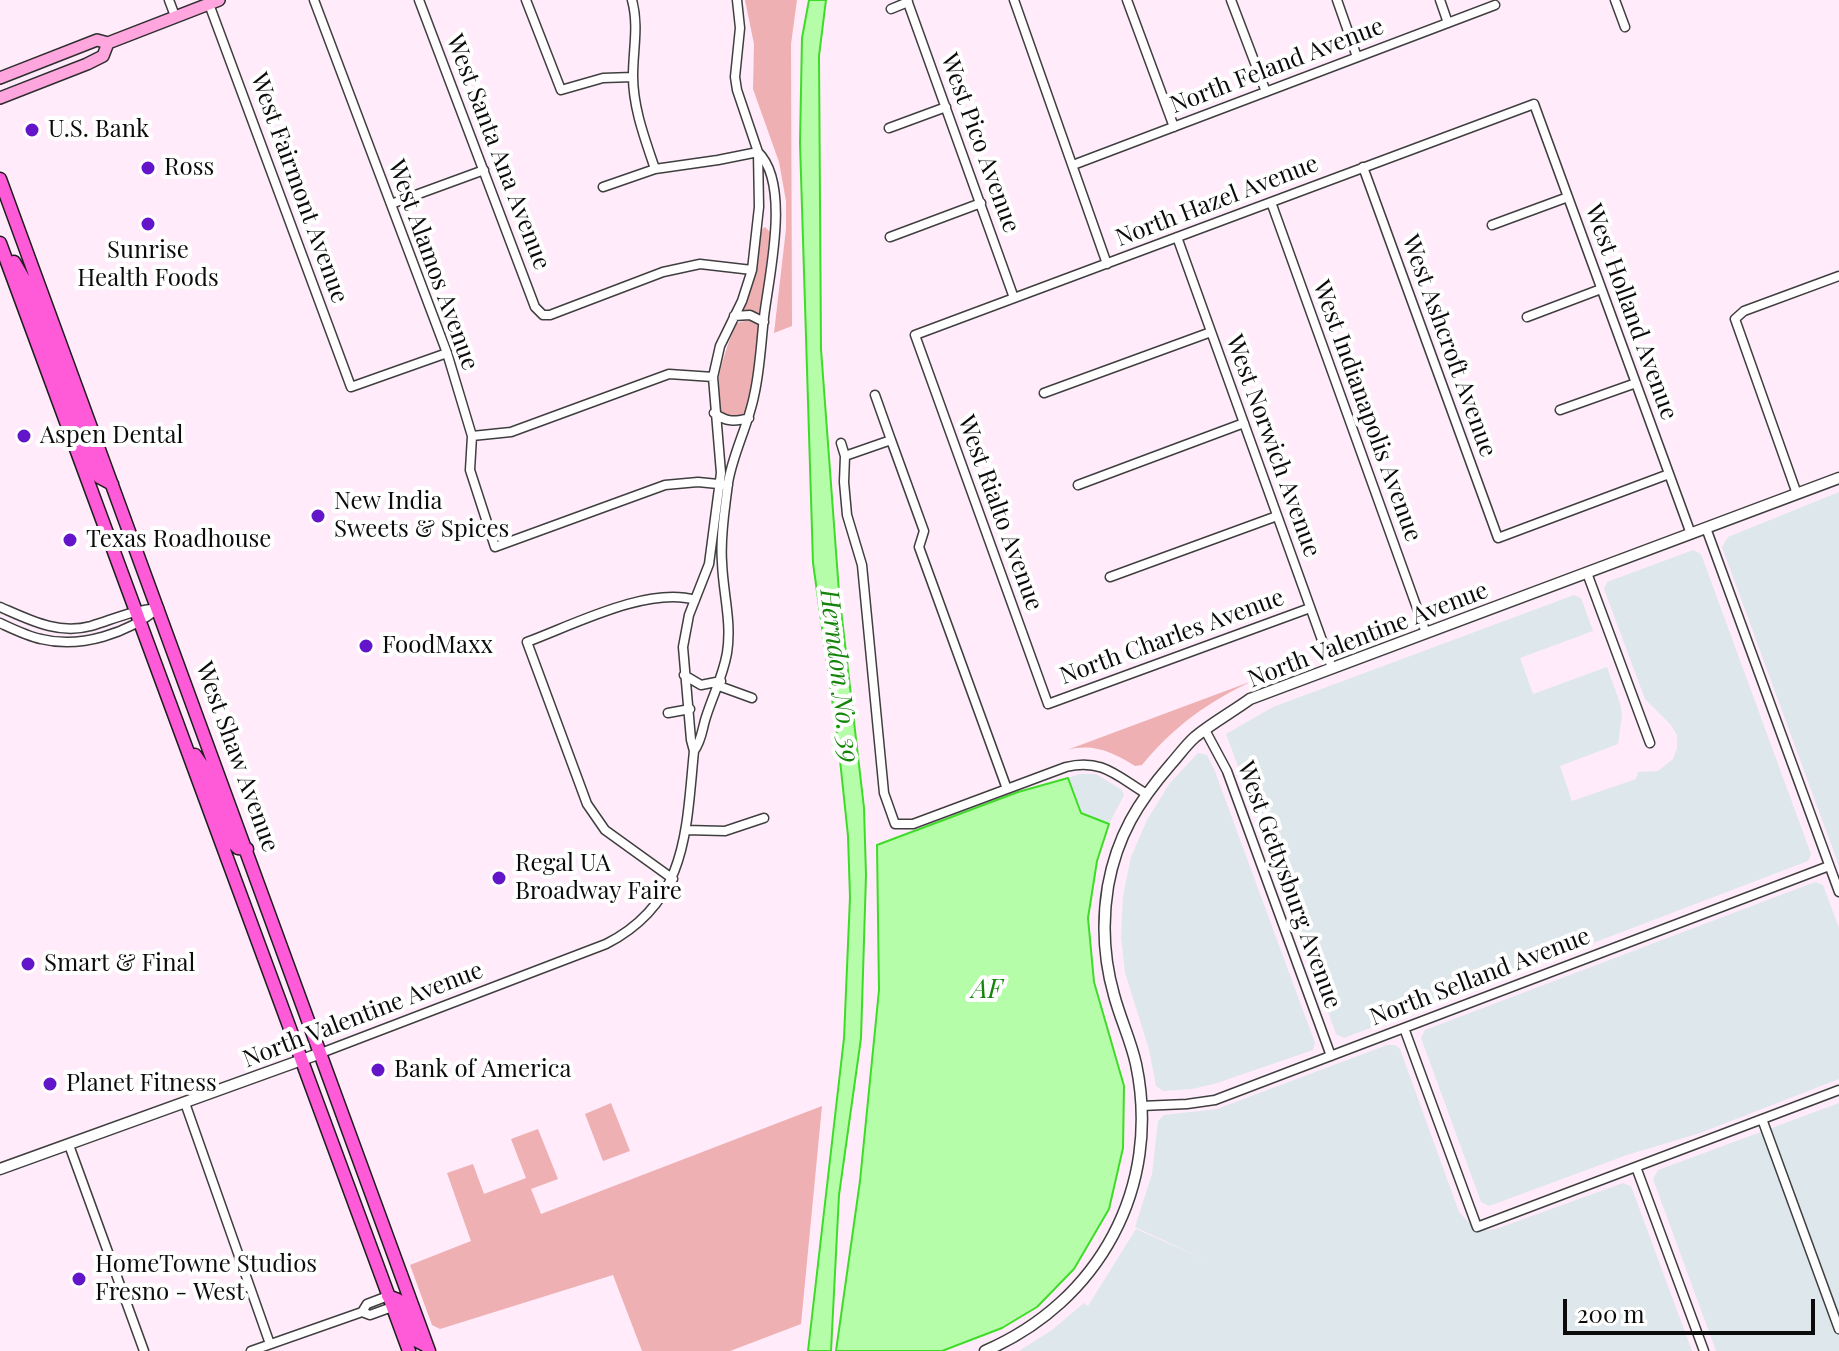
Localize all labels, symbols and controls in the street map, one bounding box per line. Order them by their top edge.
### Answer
street label: North Feland Avenue [1166,12,1388,120]
street label: West Santa Ana Avenue [440,30,556,274]
street label: West Pico Avenue [934,50,1026,236]
street label: West Fairmont Avenue [244,69,354,307]
place label: U.S. Bank [48,116,149,144]
marker: U.S. Bank [23,121,41,139]
street label: North Hazel Avenue [1112,149,1322,253]
place label: Ross [164,154,214,182]
street label: West Alamos Avenue [382,156,484,374]
marker: Ross [139,159,157,177]
street label: West Holland Avenue [1579,200,1683,424]
marker: Sunrise Health Foods [139,215,157,233]
street label: West Ashcroft Avenue [1395,231,1503,461]
place label: Sunrise Health Foods [77,237,219,293]
street label: West Indianapolis Avenue [1306,277,1428,545]
street label: West Norwich Avenue [1219,331,1327,561]
street label: West Rialto Avenue [951,411,1049,615]
place label: Aspen Dental [40,422,183,450]
marker: Aspen Dental [15,427,33,445]
place label: New India Sweets & Spices [334,488,509,544]
marker: New India Sweets & Spices [309,507,327,525]
place label: Texas Roadhouse [86,526,271,554]
marker: Texas Roadhouse [61,531,79,549]
street label: North Valentine Avenue [1244,576,1492,694]
street label: North Charles Avenue [1056,583,1288,691]
water label: Herndon No. 39 [813,587,865,765]
place label: FoodMaxx [382,632,493,660]
marker: FoodMaxx [357,637,375,655]
street label: West Shaw Avenue [189,658,285,856]
street label: West Gettysburg Avenue [1231,757,1347,1013]
place label: Regal UA Broadway Faire [515,850,682,906]
marker: Regal UA Broadway Faire [490,869,508,887]
street label: North Selland Avenue [1366,922,1594,1032]
place label: Smart & Final [44,950,195,978]
marker: Smart & Final [19,955,37,973]
street label: North Valentine Avenue [239,956,487,1074]
water label: AF [971,974,1003,1006]
place label: Bank of America [394,1056,571,1084]
marker: Bank of America [369,1061,387,1079]
place label: Planet Fitness [66,1070,217,1098]
marker: Planet Fitness [41,1075,59,1093]
place label: HomeTowne Studios Fresno - West [95,1251,317,1307]
marker: HomeTowne Studios Fresno - West [70,1270,88,1288]
scale bar [1567,1283,1819,1333]
text: 200 m [1577,1297,1645,1329]

